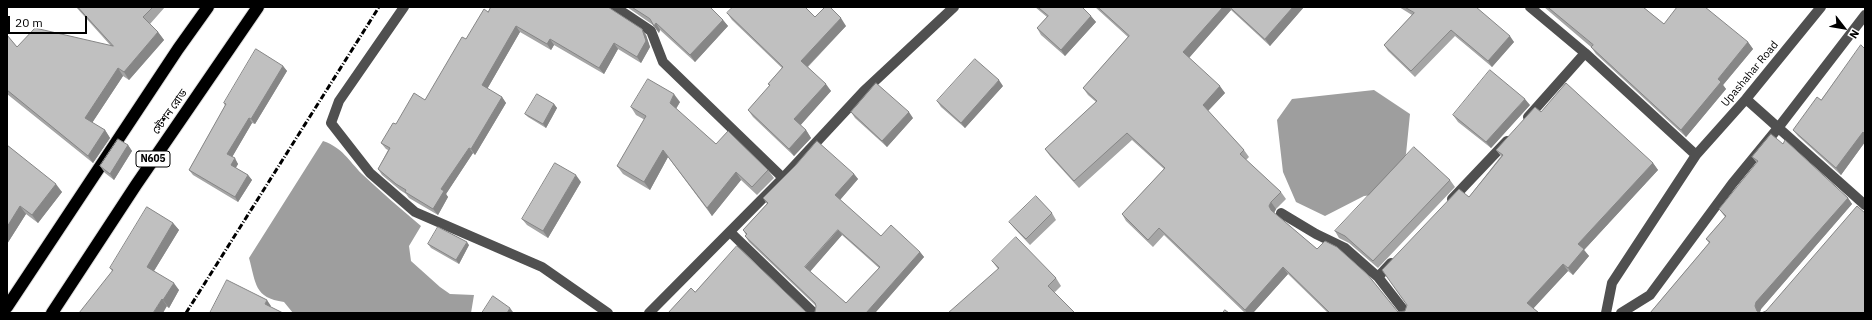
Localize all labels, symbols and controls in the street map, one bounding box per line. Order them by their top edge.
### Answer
scale bar [10,8,89,34]
north arrow [1824,8,1864,48]
text: 20 m [15,15,43,30]
text: N [1846,27,1862,41]
street label: Upashahar Road [1719,39,1781,109]
street label: স্টেশন রোড [150,87,190,137]
road number: N605 [136,151,170,167]

